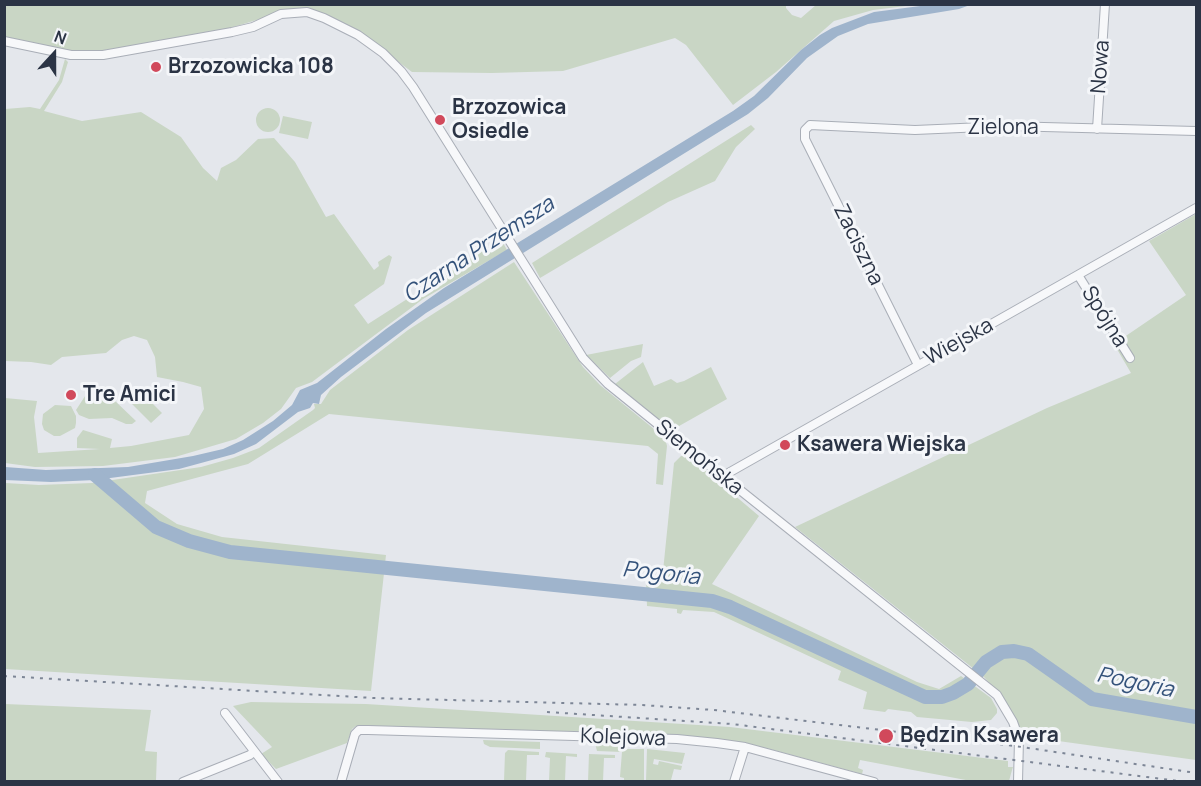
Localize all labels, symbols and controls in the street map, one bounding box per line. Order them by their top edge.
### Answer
north arrow [24,24,84,84]
text: N [51,25,70,50]
street label: Nowa [1087,39,1115,95]
place label: Brzozowicka 108 [168,54,334,80]
marker: Brzozowicka 108 [149,60,163,74]
place label: Brzozowica Osiedle [452,95,566,145]
marker: Brzozowica Osiedle [433,113,447,127]
street label: Zielona [967,115,1039,141]
water label: Czarna Przemsza [399,191,559,309]
street label: Zaciszna [828,200,888,290]
street label: Spójna [1076,282,1132,352]
street label: Wiejska [920,313,998,371]
place label: Tre Amici [83,382,176,408]
marker: Tre Amici [64,388,78,402]
street label: Siemońska [650,415,748,501]
place label: Ksawera Wiejska [797,432,966,458]
marker: Ksawera Wiejska [778,438,792,452]
water label: Pogoria [621,557,701,591]
water label: Pogoria [1094,662,1176,704]
place label: Będzin Ksawera [900,723,1059,749]
street label: Kolejowa [580,724,666,752]
marker: Będzin Ksawera [877,727,895,745]

